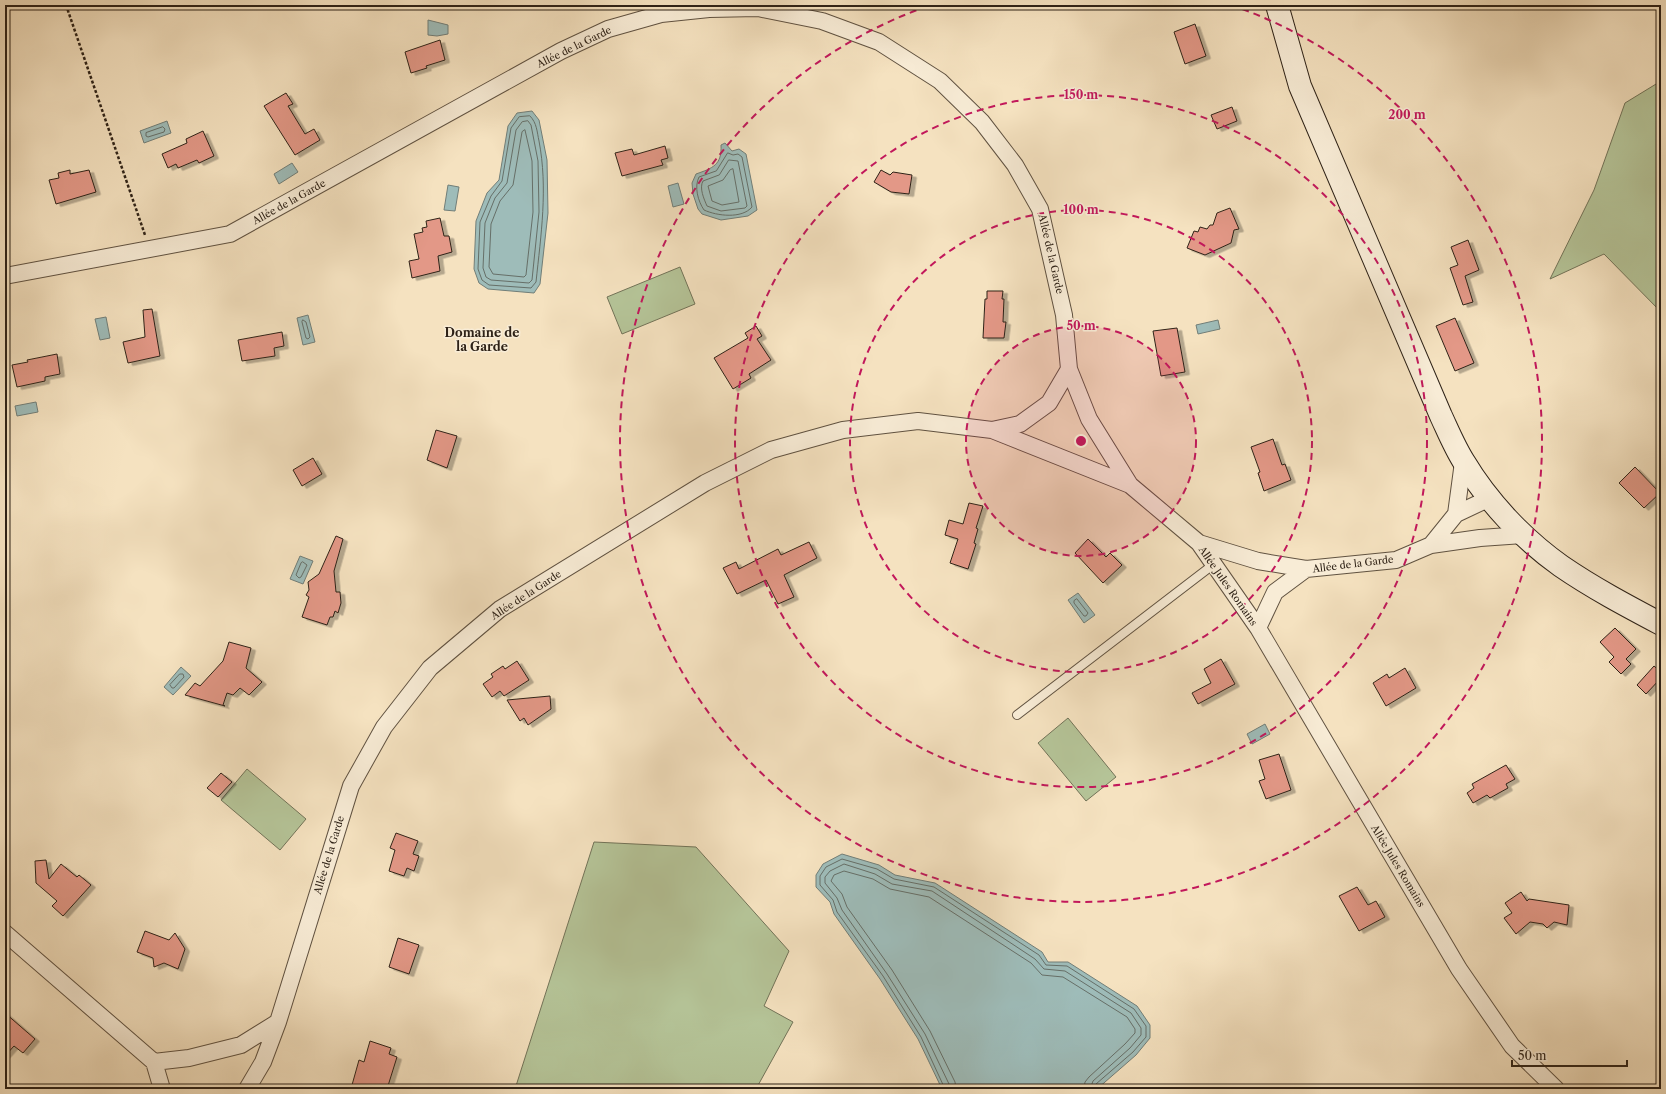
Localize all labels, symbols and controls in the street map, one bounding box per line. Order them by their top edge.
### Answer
street label: Allée de la Garde [534,23,614,71]
text: 150 m [1064,87,1098,102]
text: 200 m [1388,107,1426,122]
street label: Allée de la Garde [249,176,328,228]
text: 100 m [1063,202,1099,217]
street label: Allée de la Garde [1035,212,1067,296]
text: 50 m [1066,318,1096,333]
district label: Domaine de la Garde [445,325,519,354]
centre of rings [1074,434,1088,448]
street label: Allée Jules Romains [1195,543,1260,628]
street label: Allée de la Garde [1311,553,1395,576]
street label: Allée de la Garde [487,567,564,623]
street label: Allée de la Garde [311,814,347,897]
street label: Allée Jules Romains [1368,821,1428,910]
scale bar [1512,1042,1627,1068]
text: 50 m [1518,1048,1547,1063]

